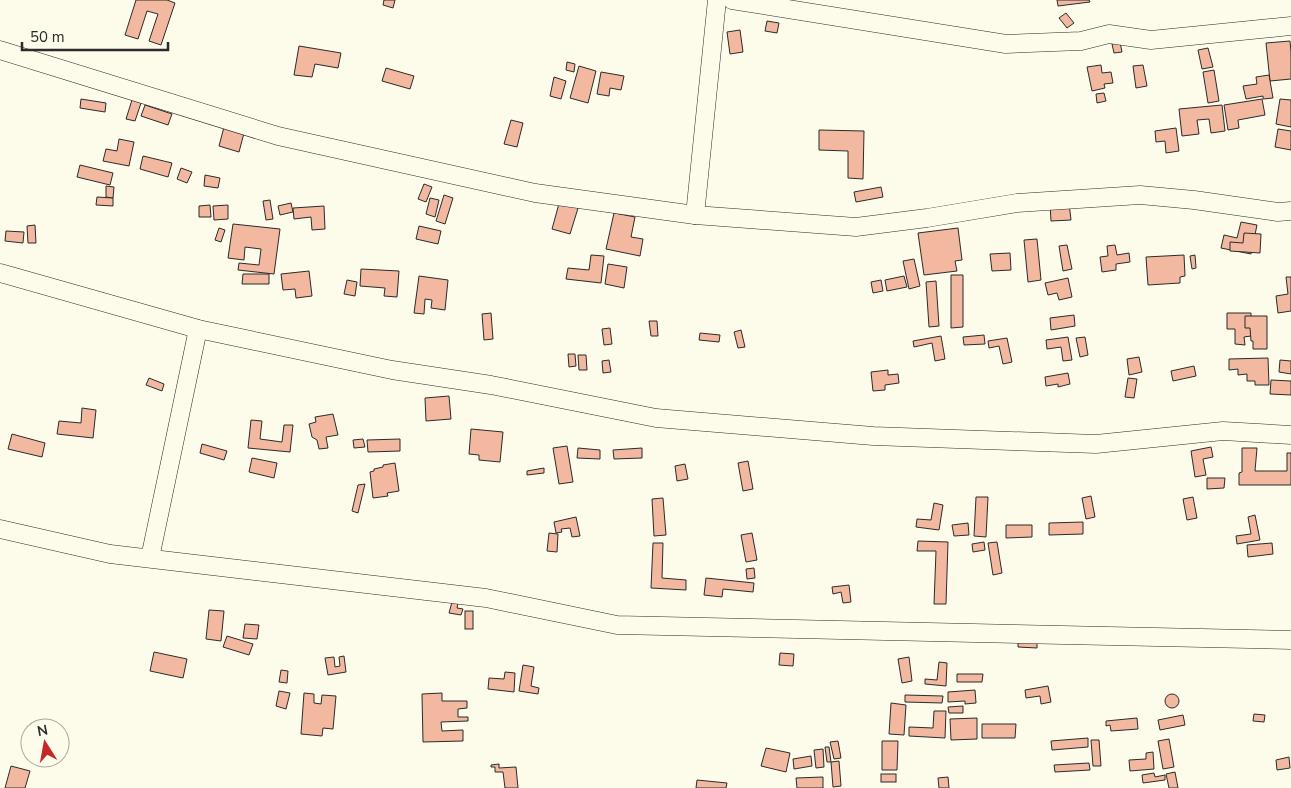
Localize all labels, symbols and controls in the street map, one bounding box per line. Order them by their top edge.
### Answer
scale bar [22,20,169,52]
text: 50 m [30,27,65,47]
north arrow [20,718,70,768]
text: N [36,720,50,741]

